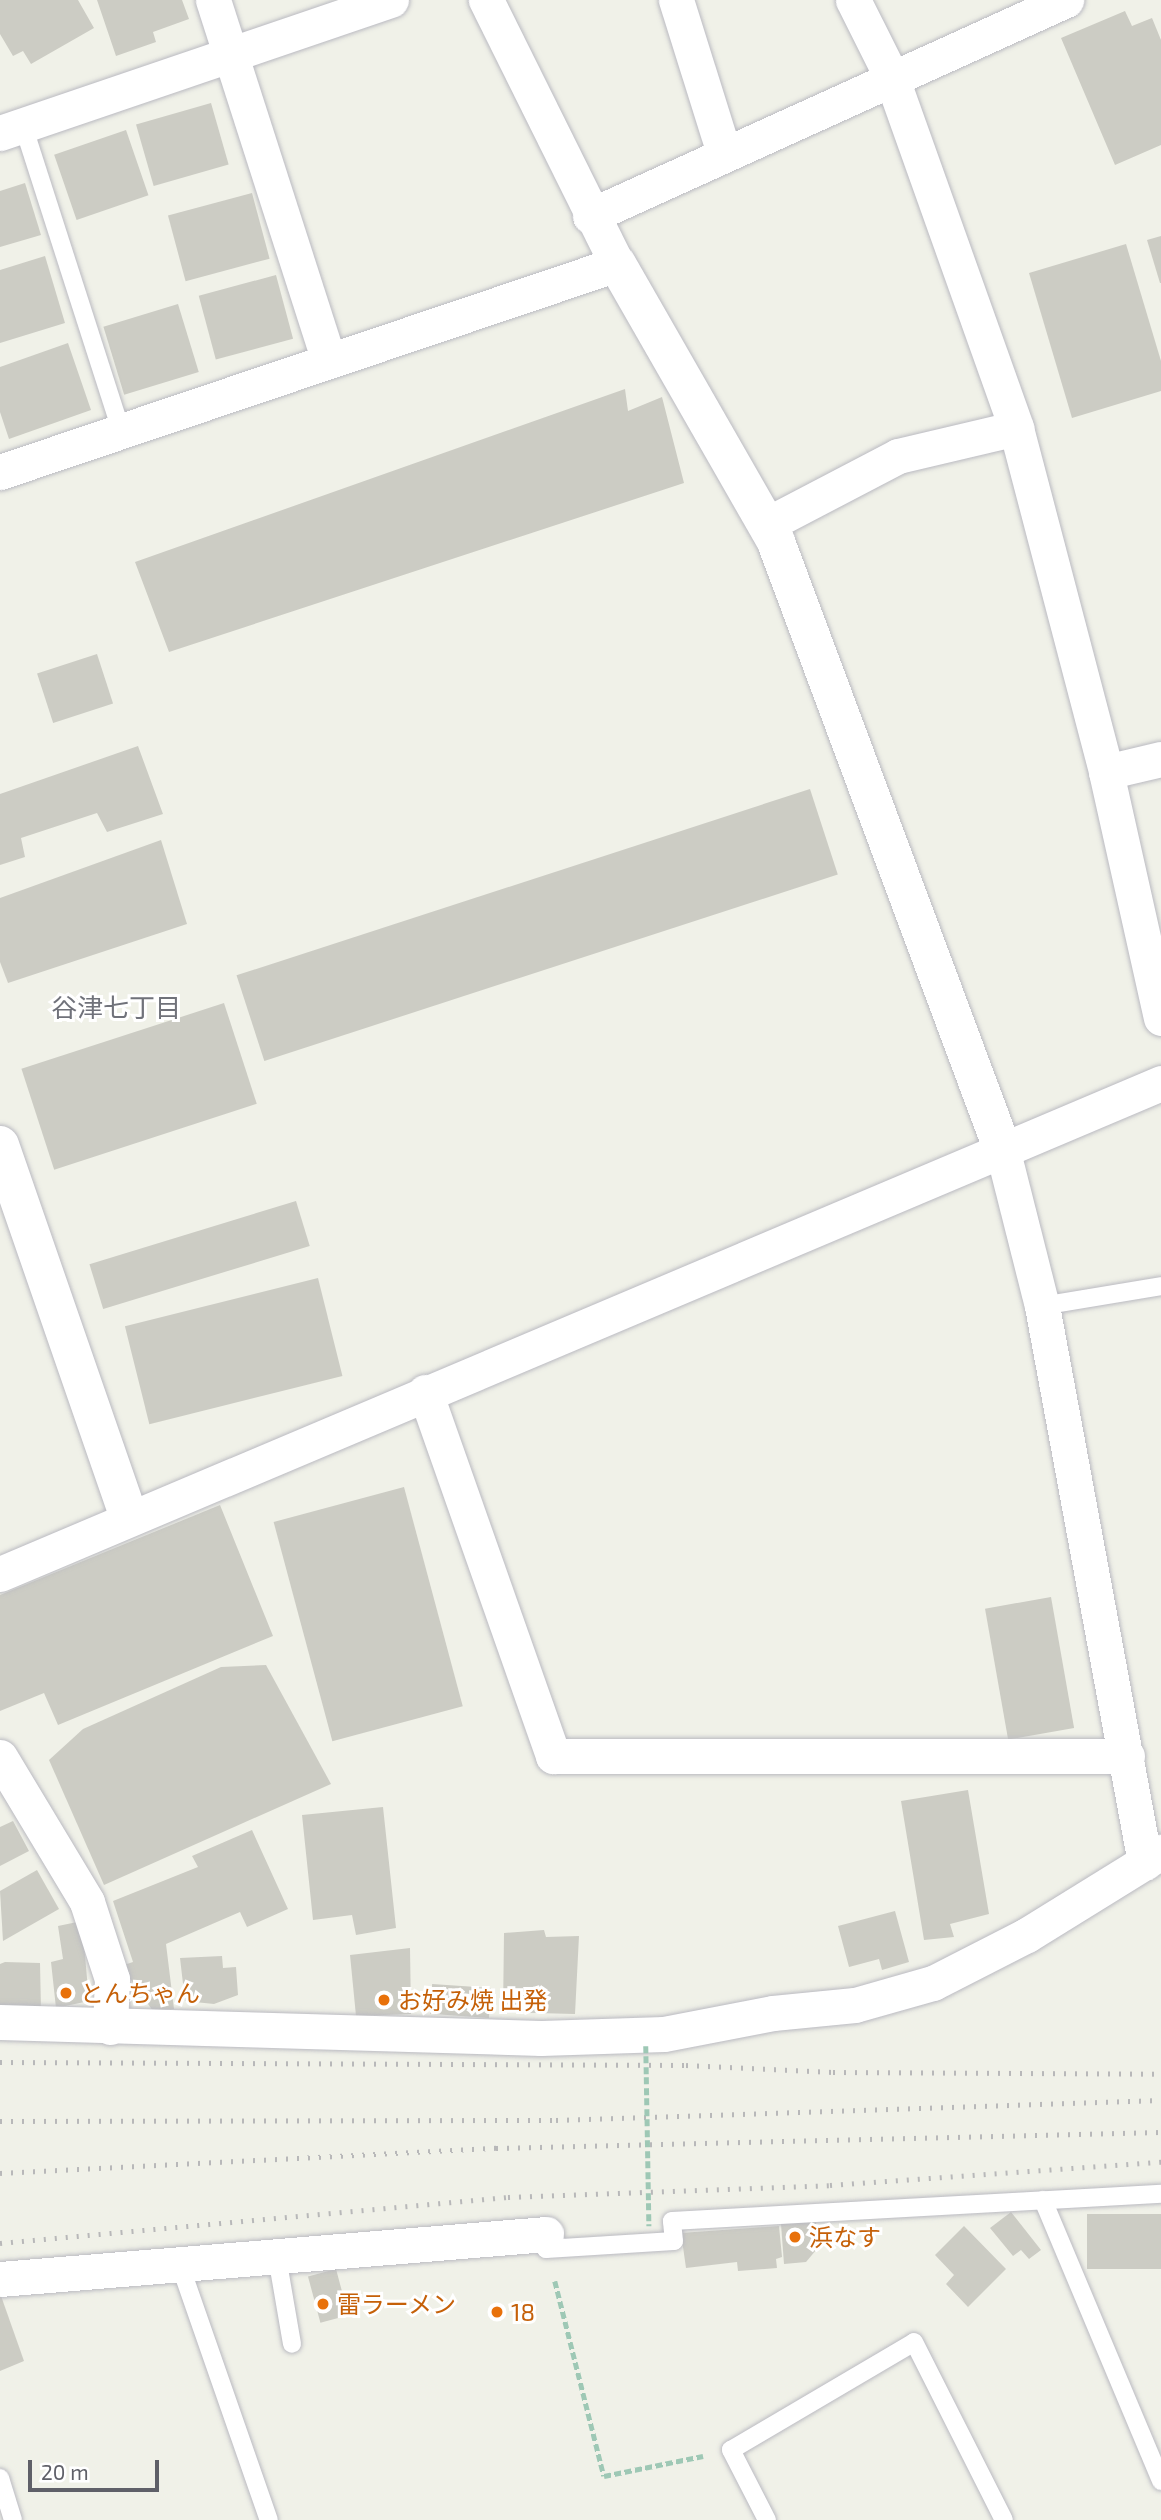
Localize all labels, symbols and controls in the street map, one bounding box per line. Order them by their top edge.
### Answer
district label: 谷津七丁目 [51,991,181,1023]
place label: とんちゃん [80,1979,200,2007]
marker: とんちゃん [58,1985,74,2001]
place label: お好み焼 出発 [398,1986,547,2014]
marker: お好み焼 出発 [376,1992,392,2008]
place label: 浜なす [809,2223,881,2251]
marker: 浜なす [787,2229,803,2245]
place label: 雷ラーメン [337,2290,457,2318]
marker: 雷ラーメン [315,2296,331,2312]
place label: 18 [511,2298,535,2326]
marker: 18 [489,2304,505,2320]
scale bar [32,2446,163,2490]
text: 20 m [41,2459,89,2484]

